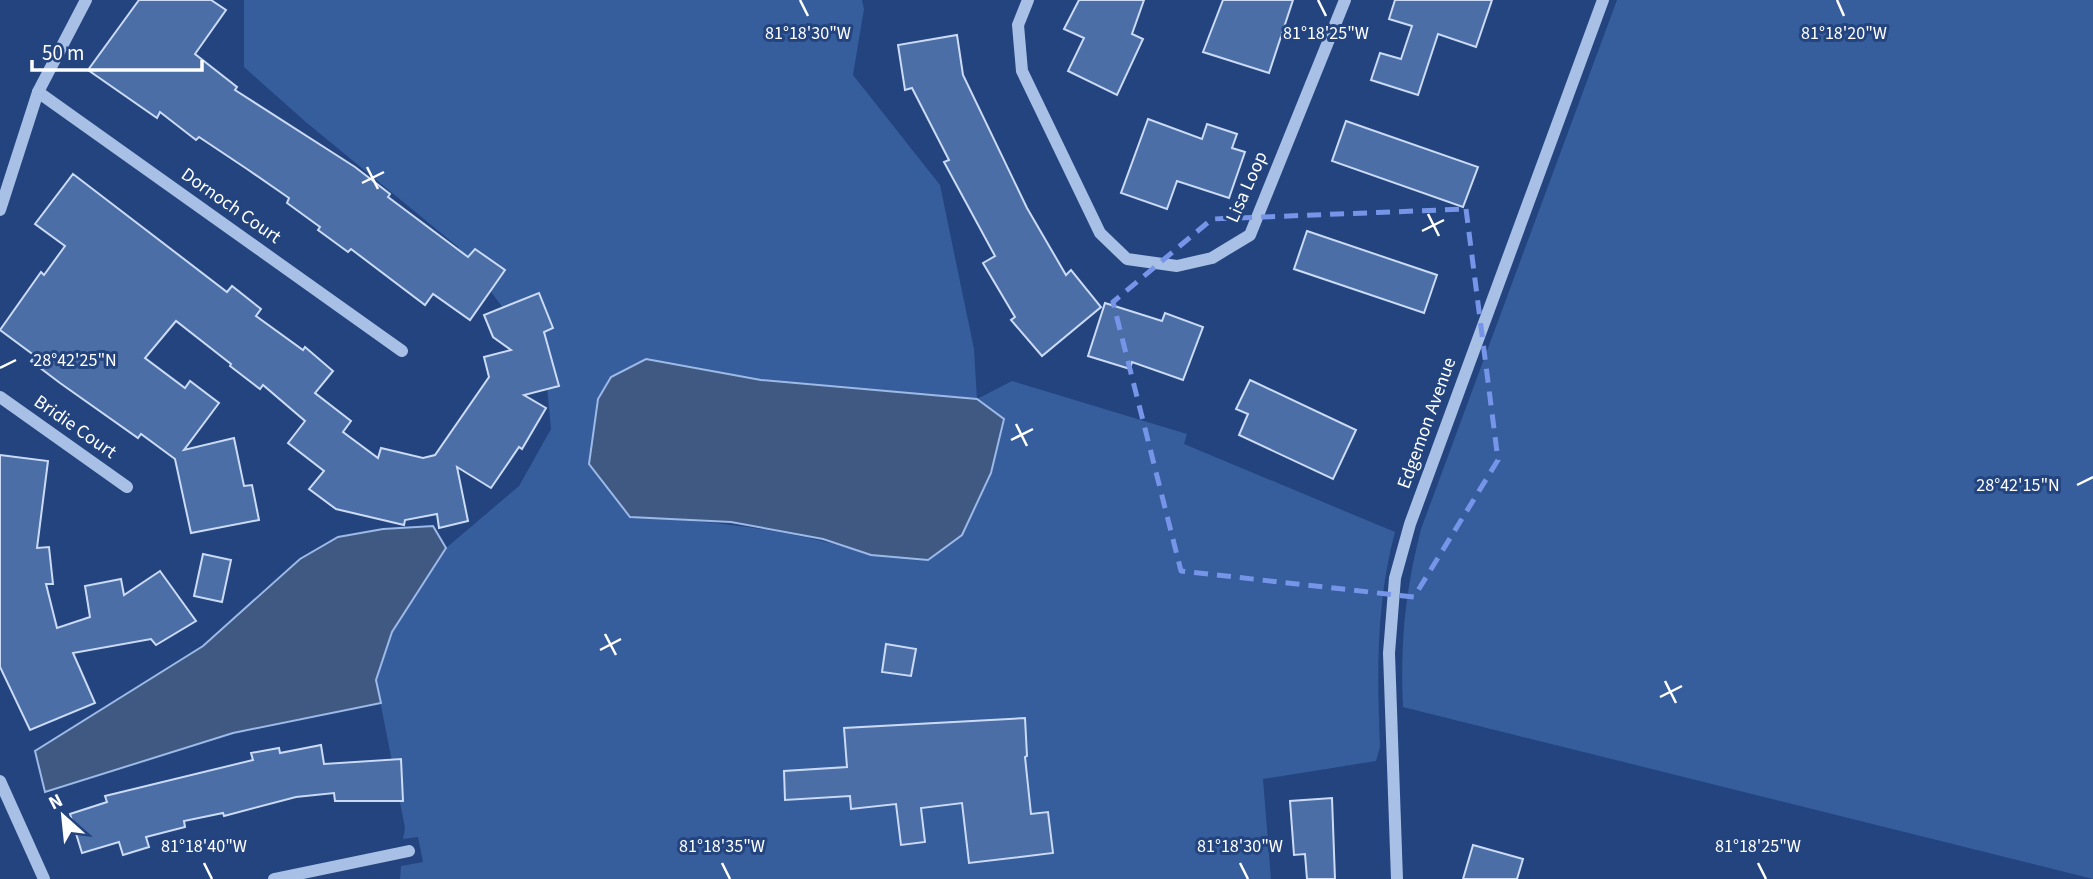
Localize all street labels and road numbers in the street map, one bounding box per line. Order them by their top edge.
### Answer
street label: Lisa Loop [1219,147,1275,227]
street label: Dornoch Court [176,162,287,251]
street label: Edgemon Avenue [1391,354,1463,492]
street label: Bridie Court [28,389,122,466]

